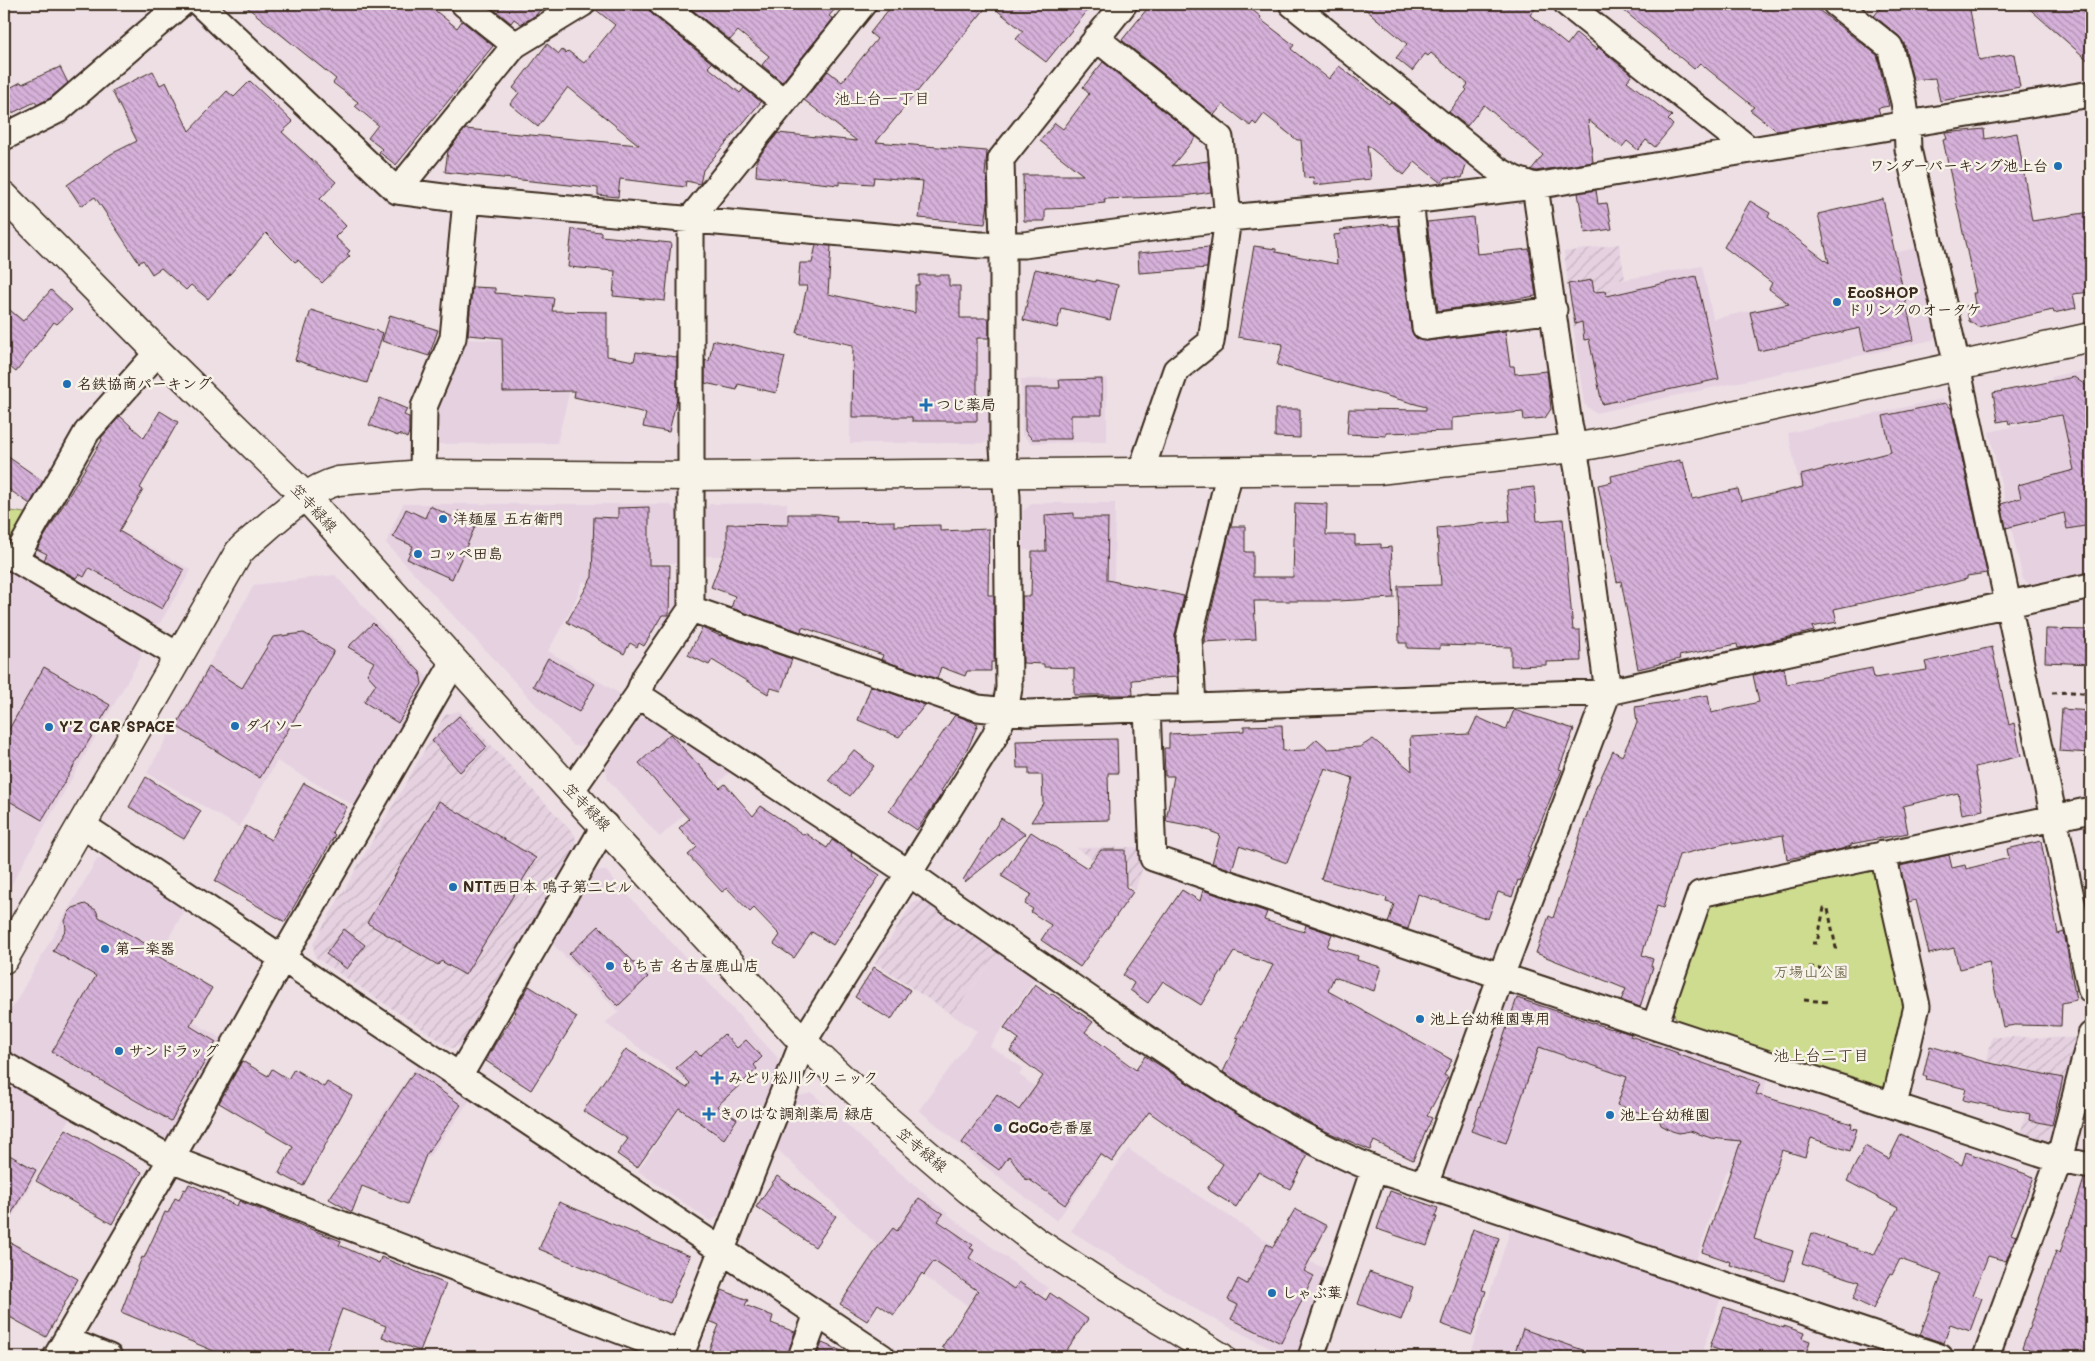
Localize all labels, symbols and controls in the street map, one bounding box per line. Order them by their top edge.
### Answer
district label: 池上台一丁目 [834,87,930,108]
place label: ワンダーパーキング池上台 [1869,155,2048,175]
marker: ワンダーパーキング池上台 [2052,160,2064,172]
place label: EcoSHOP ドリンクのオータケ [1847,282,1982,319]
marker: EcoSHOP ドリンクのオータケ [1831,296,1843,308]
place label: 名鉄協商パーキング [77,373,212,393]
marker: 名鉄協商パーキング [61,378,73,390]
place label: つじ薬局 [936,394,996,414]
marker: つじ薬局 [920,399,932,411]
street label: 笠寺緑線 [287,479,343,536]
place label: 洋麺屋 五右衛門 [453,508,563,528]
marker: 洋麺屋 五右衛門 [437,513,449,525]
place label: コッペ田島 [428,543,503,563]
marker: コッペ田島 [412,548,424,560]
place label: ダイソー [245,715,304,735]
place label: Y'Z CAR SPACE [59,716,175,736]
marker: ダイソー [229,720,241,732]
marker: Y'Z CAR SPACE [43,721,55,733]
street label: 笠寺緑線 [560,778,616,835]
place label: NTT西日本 鳴子第二ビル [463,876,632,896]
marker: NTT西日本 鳴子第二ビル [447,881,459,893]
place label: 第一楽器 [115,938,175,958]
marker: 第一楽器 [99,943,111,955]
place label: もち吉 名古屋鹿山店 [620,955,759,975]
marker: もち吉 名古屋鹿山店 [604,960,616,972]
park label: 万場山公園 [1773,961,1849,981]
place label: 池上台幼稚園専用 [1430,1008,1550,1028]
marker: 池上台幼稚園専用 [1414,1013,1426,1025]
place label: サンドラッグ [129,1040,219,1060]
district label: 池上台二丁目 [1773,1044,1869,1065]
marker: サンドラッグ [113,1045,125,1057]
place label: みどり松川クリニック [728,1067,878,1087]
marker: みどり松川クリニック [710,1071,724,1085]
place label: きのはな調剤薬局 緑店 [719,1103,874,1123]
place label: 池上台幼稚園 [1620,1104,1710,1124]
marker: きのはな調剤薬局 緑店 [703,1108,715,1120]
marker: 池上台幼稚園 [1604,1109,1616,1121]
place label: CoCo壱番屋 [1008,1117,1093,1137]
street label: 笠寺緑線 [893,1122,952,1176]
marker: CoCo壱番屋 [992,1122,1004,1134]
place label: しゃぶ葉 [1282,1282,1342,1302]
marker: しゃぶ葉 [1266,1287,1278,1299]

